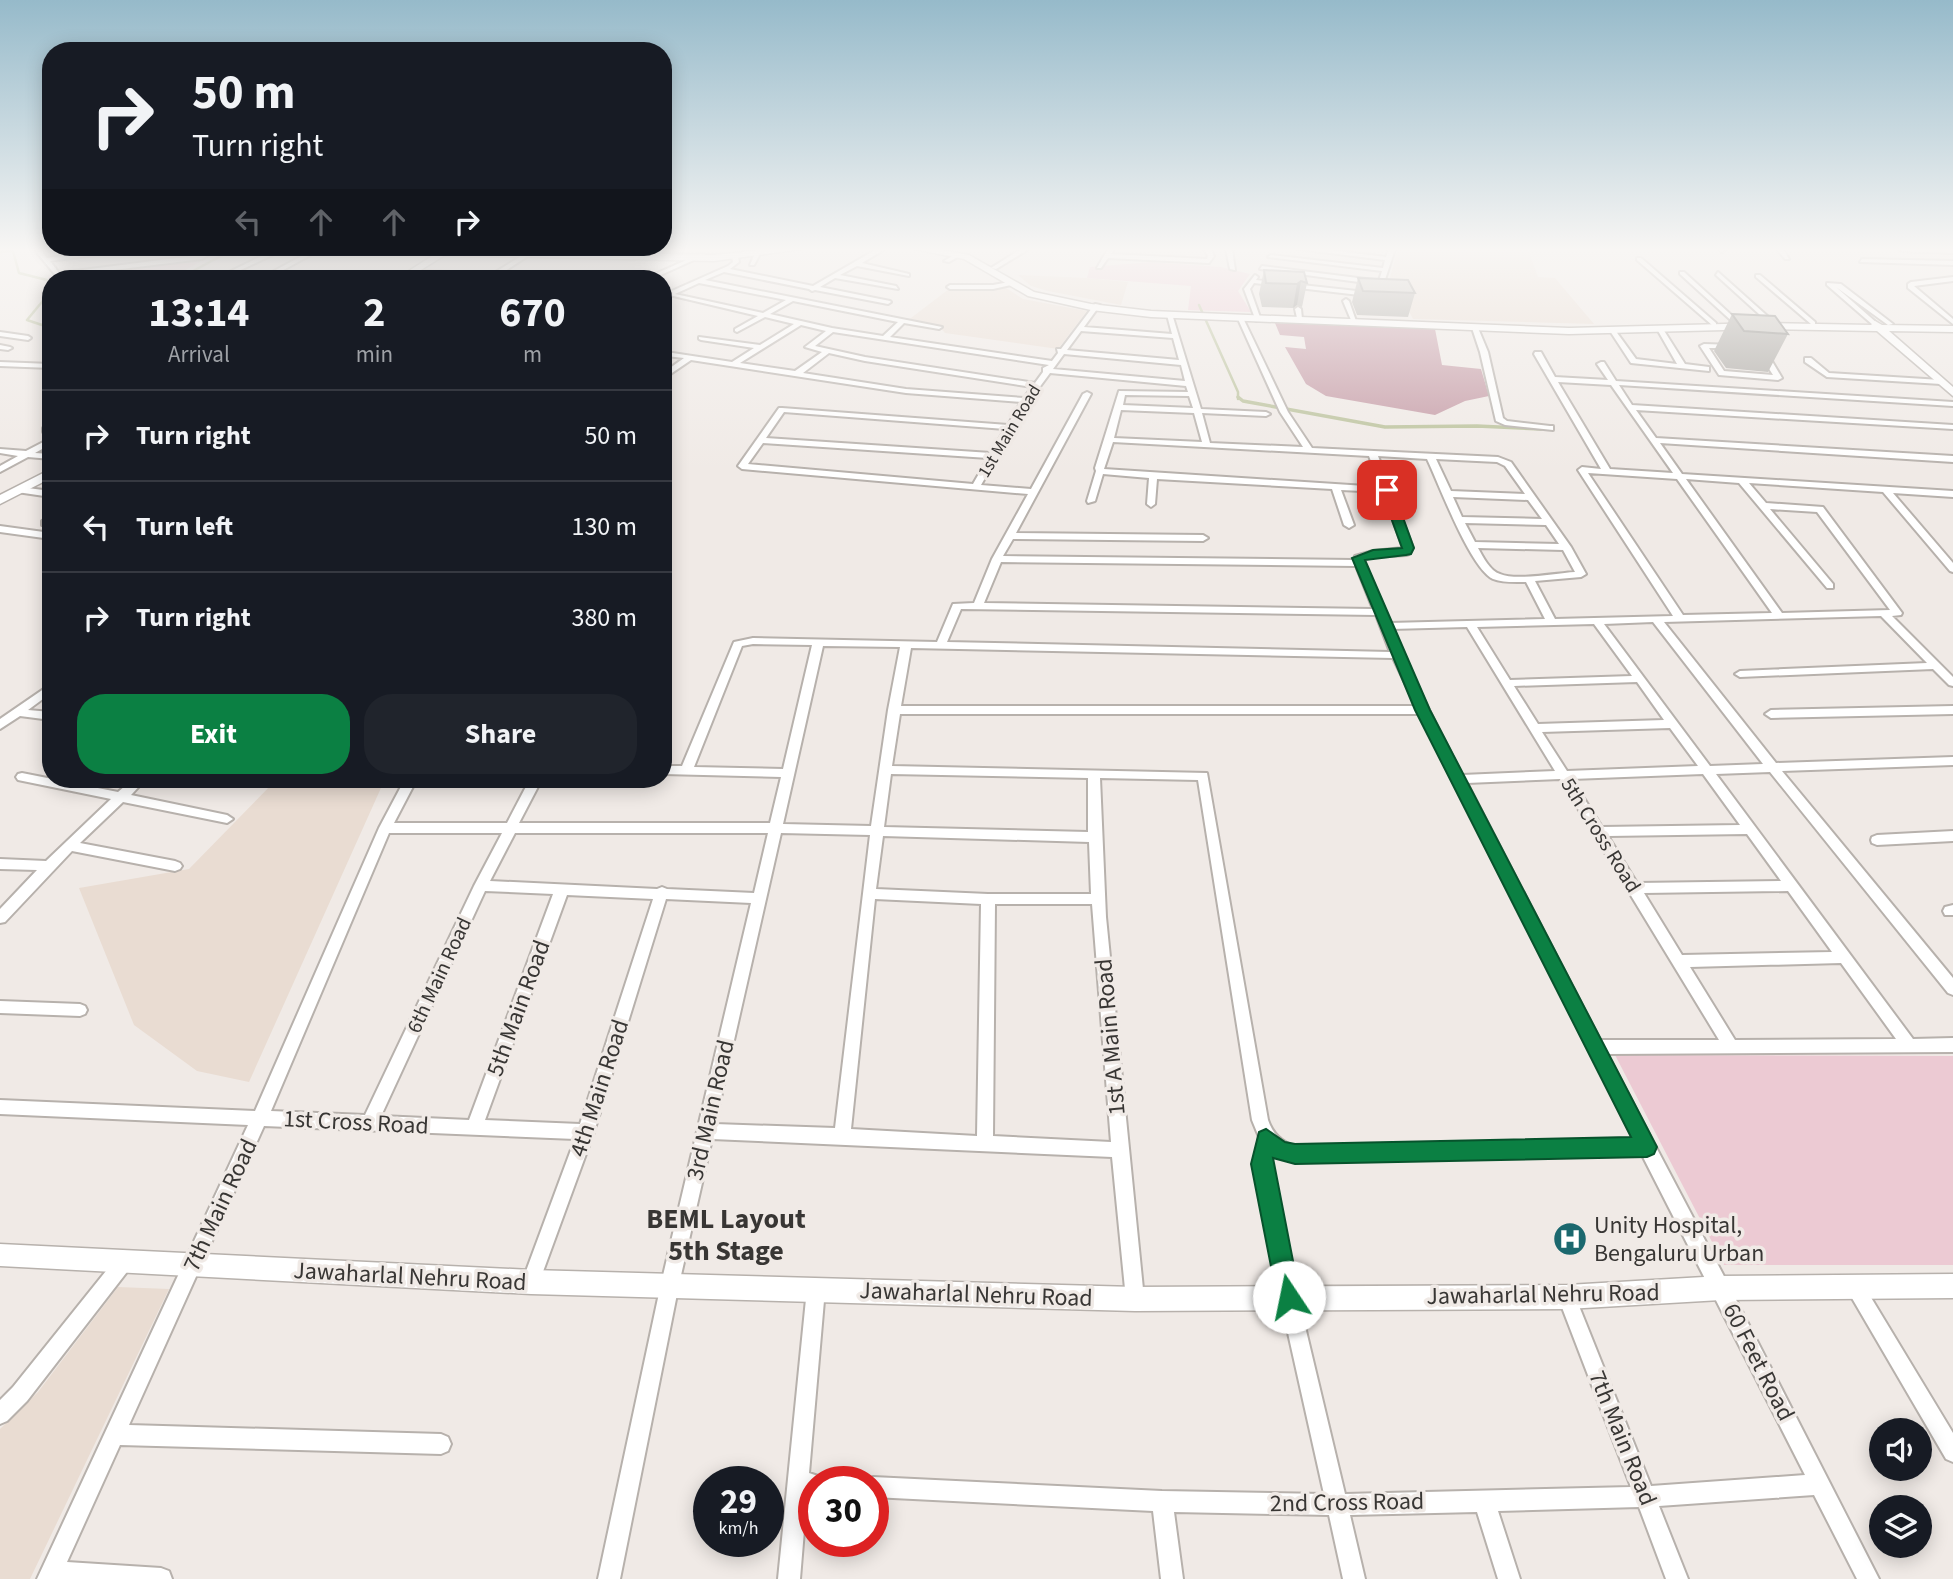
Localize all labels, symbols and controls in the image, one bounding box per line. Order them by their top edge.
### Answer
text: 50 m [192,58,296,128]
icon: right [77,70,168,161]
text: Turn right [192,123,323,169]
icon: left [229,203,267,241]
icon: ahead [302,203,340,241]
icon: ahead [375,203,413,241]
icon: right [448,203,486,241]
text: 13:14 [148,283,250,343]
text: 2 [363,283,385,343]
text: 670 [499,283,566,343]
text: Arrival [168,338,230,371]
text: min [356,338,393,371]
text: m [523,338,542,371]
street label: 1st Main Road [972,380,1047,482]
icon: right [77,417,115,455]
text: Turn right [136,417,251,454]
text: 50 m [584,417,637,454]
pin [1357,460,1417,520]
icon: arrive [1368,471,1406,509]
icon: left [77,508,115,546]
text: Turn left [136,508,233,545]
text: 130 m [571,508,637,545]
icon: right [77,599,115,637]
text: Turn right [136,599,251,636]
text: 380 m [571,599,637,636]
button: Exit [77,694,350,774]
button: Share [364,694,637,774]
street label: 5th Cross Road [1554,772,1648,898]
street label: 6th Main Road [399,912,479,1038]
street label: 5th Main Road [478,935,559,1081]
street label: 1st A Main Road [1086,957,1135,1117]
street label: 4th Main Road [561,1015,638,1161]
street label: 3rd Main Road [677,1036,744,1184]
street label: 1st Cross Road [282,1101,430,1144]
street label: 7th Main Road [174,1133,266,1277]
district label: BEML Layout 5th Stage [646,1199,806,1271]
place label: Unity Hospital, Bengaluru Urban [1594,1208,1764,1271]
hospital icon: Unity Hospital, Bengaluru Urban [1551,1220,1589,1258]
street label: Jawaharlal Nehru Road [292,1253,527,1300]
position arrow [1252,1260,1326,1334]
street label: Jawaharlal Nehru Road [859,1273,1093,1316]
street label: Jawaharlal Nehru Road [1426,1275,1660,1314]
street label: 60 Feet Road [1714,1297,1803,1427]
street label: 7th Main Road [1580,1365,1666,1511]
map controls [1869,1418,1932,1558]
button: sound [1869,1418,1932,1481]
speed limit sign: 30 [798,1466,889,1557]
text: 29 [720,1477,757,1527]
street label: 2nd Cross Road [1270,1484,1424,1521]
button: layers [1869,1495,1932,1558]
text: km/h [719,1516,758,1541]

